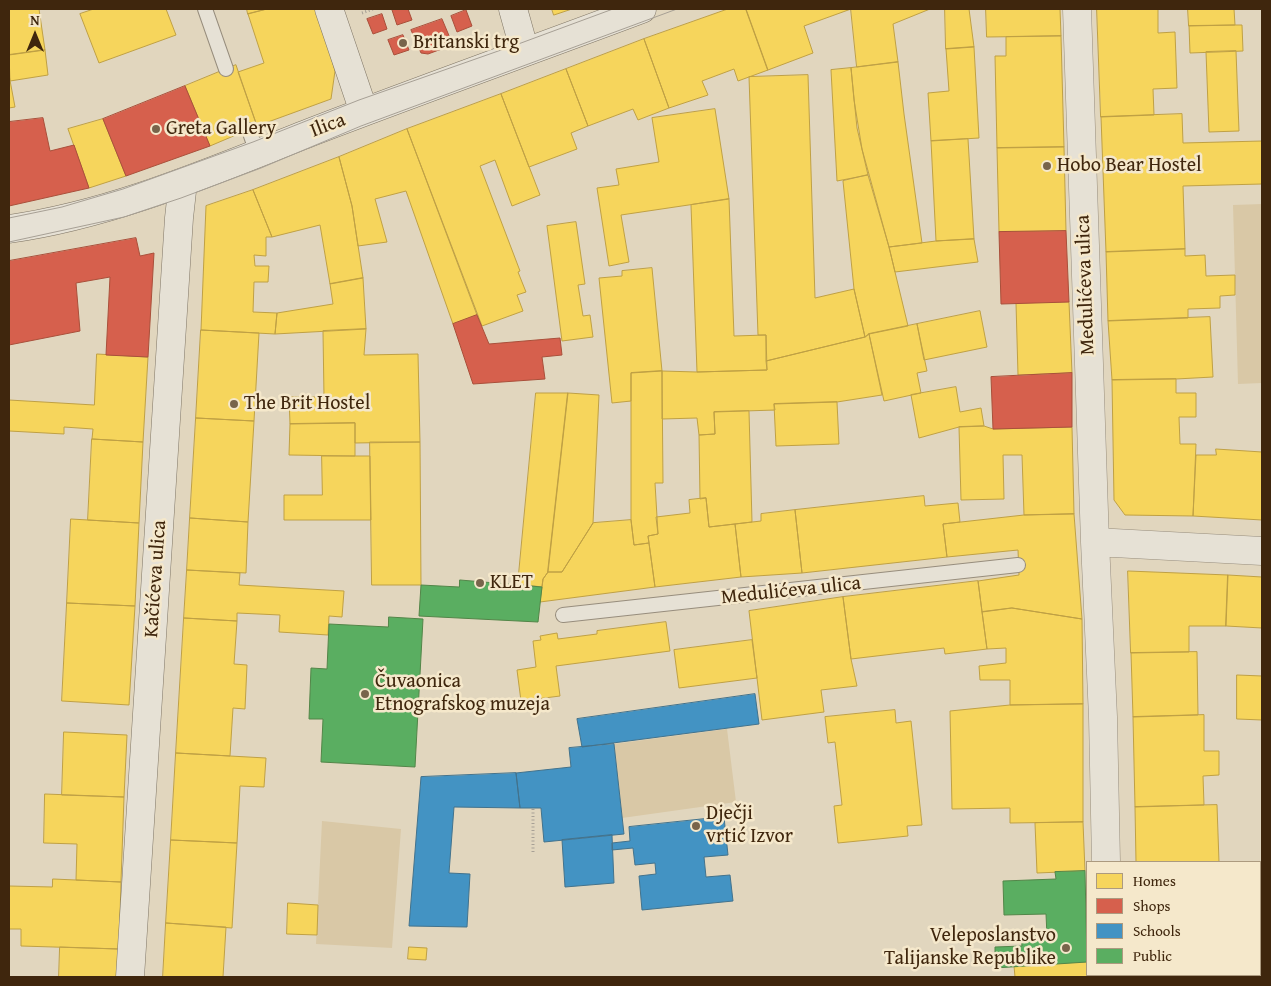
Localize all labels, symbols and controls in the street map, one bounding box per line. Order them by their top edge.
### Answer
north arrow [10,10,60,60]
text: N [30,10,40,30]
place label: Britanski trg [413,31,519,55]
marker: Britanski trg [397,37,409,49]
street label: Ilica [307,108,349,144]
place label: Greta Gallery [166,117,276,141]
marker: Greta Gallery [150,123,162,135]
place label: Hobo Bear Hostel [1057,154,1202,178]
marker: Hobo Bear Hostel [1041,160,1053,172]
street label: Medulićeva ulica [1072,214,1100,356]
place label: The Brit Hostel [244,392,370,416]
marker: The Brit Hostel [228,398,240,410]
street label: Kačićeva ulica [140,519,172,639]
place label: KLET [490,571,533,595]
street label: Medulićeva ulica [720,572,862,610]
marker: KLET [474,577,486,589]
place label: Čuvaonica Etnografskog muzeja [375,670,550,717]
marker: Čuvaonica Etnografskog muzeja [359,688,371,700]
place label: Dječji vrtić Izvor [706,802,793,849]
marker: Dječji vrtić Izvor [690,820,702,832]
legend [1086,861,1261,976]
text: Homes [1133,870,1176,891]
text: Shops [1133,895,1170,916]
text: Schools [1133,920,1181,941]
place label: Veleposlanstvo Talijanske Republike [884,924,1056,971]
marker: Veleposlanstvo Talijanske Republike [1060,942,1072,954]
text: Public [1133,945,1172,966]

